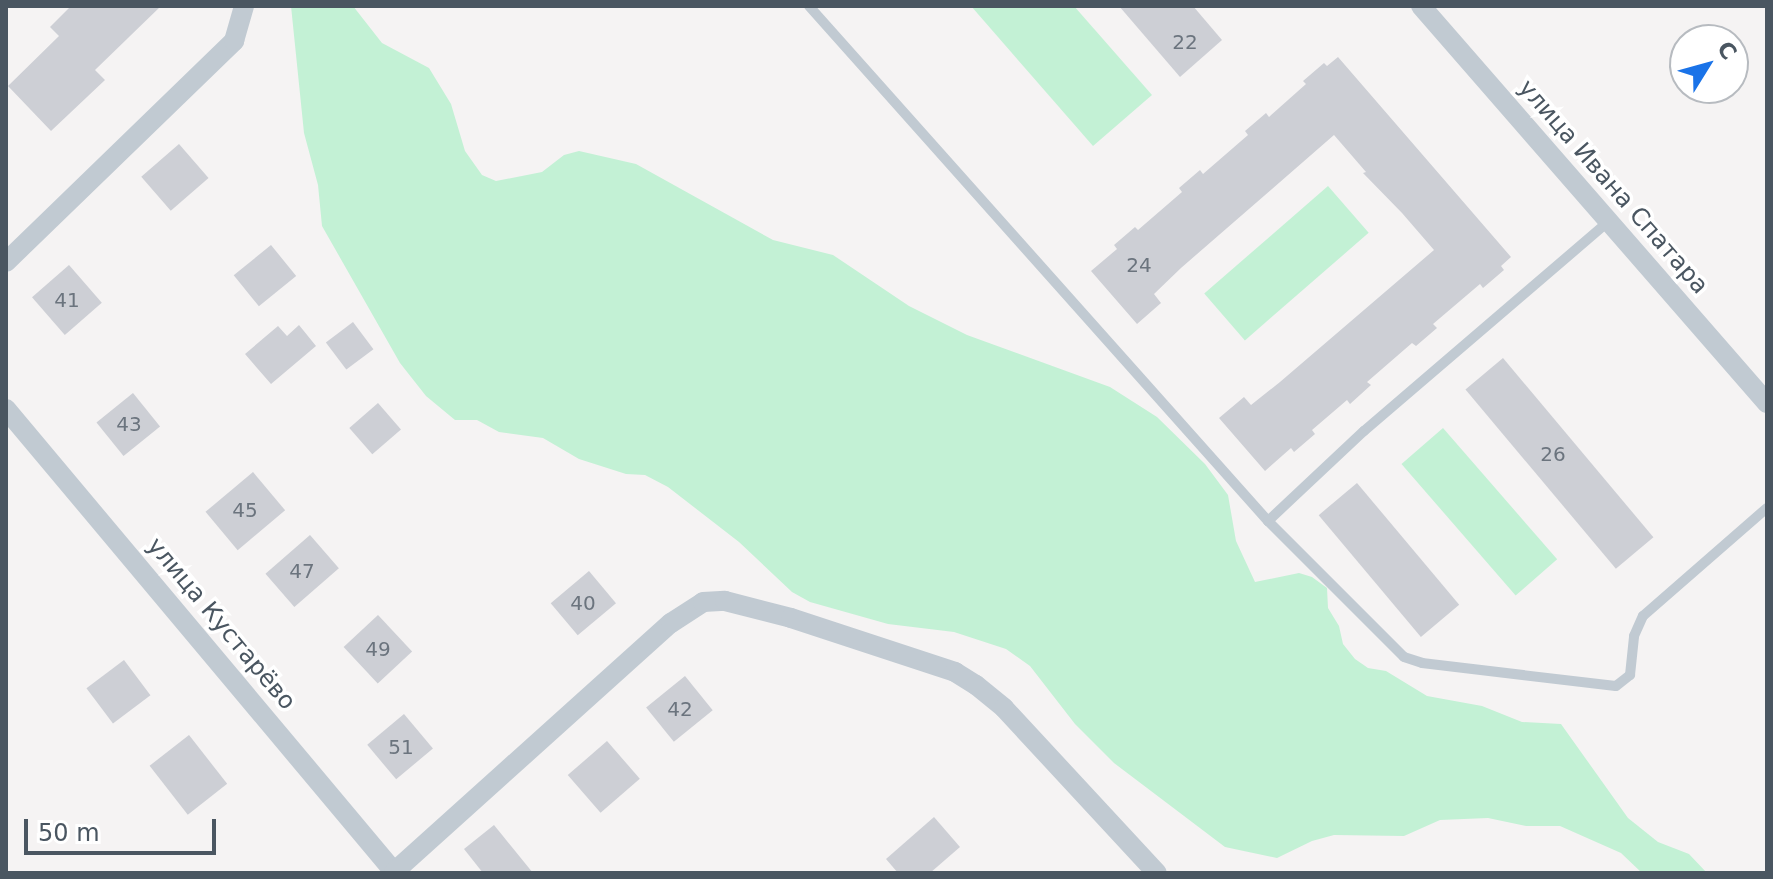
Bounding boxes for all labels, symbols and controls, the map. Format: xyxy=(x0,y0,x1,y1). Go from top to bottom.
north arrow xyxy=(1669,24,1749,104)
house number: 22 xyxy=(1172,30,1198,54)
text: С xyxy=(1712,36,1742,64)
street label: улица Ивана Спатара xyxy=(1512,74,1714,300)
house number: 24 xyxy=(1126,253,1152,277)
house number: 41 xyxy=(54,288,80,312)
house number: 43 xyxy=(116,412,142,436)
house number: 26 xyxy=(1540,442,1566,466)
house number: 45 xyxy=(232,498,258,522)
street label: улица Кустарёво xyxy=(141,532,301,716)
house number: 47 xyxy=(289,559,315,583)
house number: 40 xyxy=(570,591,596,615)
house number: 49 xyxy=(365,637,391,661)
house number: 42 xyxy=(667,697,693,721)
house number: 51 xyxy=(388,735,414,759)
scale bar xyxy=(28,803,220,853)
text: 50 m xyxy=(38,819,100,847)

